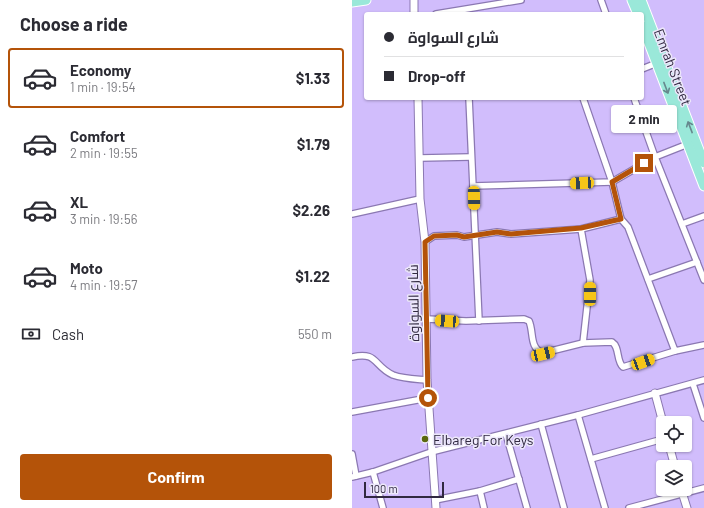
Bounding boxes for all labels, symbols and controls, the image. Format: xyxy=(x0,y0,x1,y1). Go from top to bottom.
text: Choose a ride xyxy=(20,13,128,35)
street label: Emrah Street xyxy=(651,26,695,108)
text: شارع السواوة xyxy=(408,28,499,46)
icon: car xyxy=(22,60,58,96)
text: Economy xyxy=(70,61,131,79)
text: Drop-off xyxy=(408,67,466,85)
text: $1.33 xyxy=(296,69,330,87)
text: 1 min · 19:54 xyxy=(70,79,136,95)
one-way arrow xyxy=(663,81,671,93)
callout: 2 min xyxy=(611,105,677,133)
text: 2 min xyxy=(628,111,660,127)
one-way arrow xyxy=(685,121,693,133)
icon: car xyxy=(22,126,58,162)
text: Comfort xyxy=(70,127,125,145)
text: $1.79 xyxy=(297,135,330,153)
text: 2 min · 19:55 xyxy=(70,145,138,161)
route end xyxy=(635,154,653,172)
car xyxy=(570,176,594,190)
car xyxy=(468,186,480,210)
icon: car xyxy=(22,192,58,228)
text: XL xyxy=(70,193,88,211)
text: $2.26 xyxy=(293,201,330,219)
text: 3 min · 19:56 xyxy=(70,211,137,227)
icon: car xyxy=(22,258,58,294)
text: Moto xyxy=(70,259,103,277)
street label: شارع السواوة xyxy=(404,264,423,342)
text: $1.22 xyxy=(295,267,330,285)
text: 4 min · 19:57 xyxy=(70,277,137,293)
car xyxy=(584,282,596,306)
car xyxy=(435,314,459,328)
icon: cash xyxy=(20,323,42,345)
text: Cash xyxy=(52,325,84,343)
text: 550 m xyxy=(298,326,332,342)
car xyxy=(530,345,556,363)
car xyxy=(630,352,656,372)
route start xyxy=(419,389,437,407)
map controls xyxy=(656,416,692,496)
button: locate xyxy=(656,416,692,452)
place label: Elbareg For Keys xyxy=(433,431,534,448)
marker: Elbareg For Keys xyxy=(420,434,430,444)
button: Confirm xyxy=(20,454,332,500)
button: layers xyxy=(656,460,692,496)
scale bar xyxy=(364,480,444,499)
text: 100 m xyxy=(370,482,398,495)

